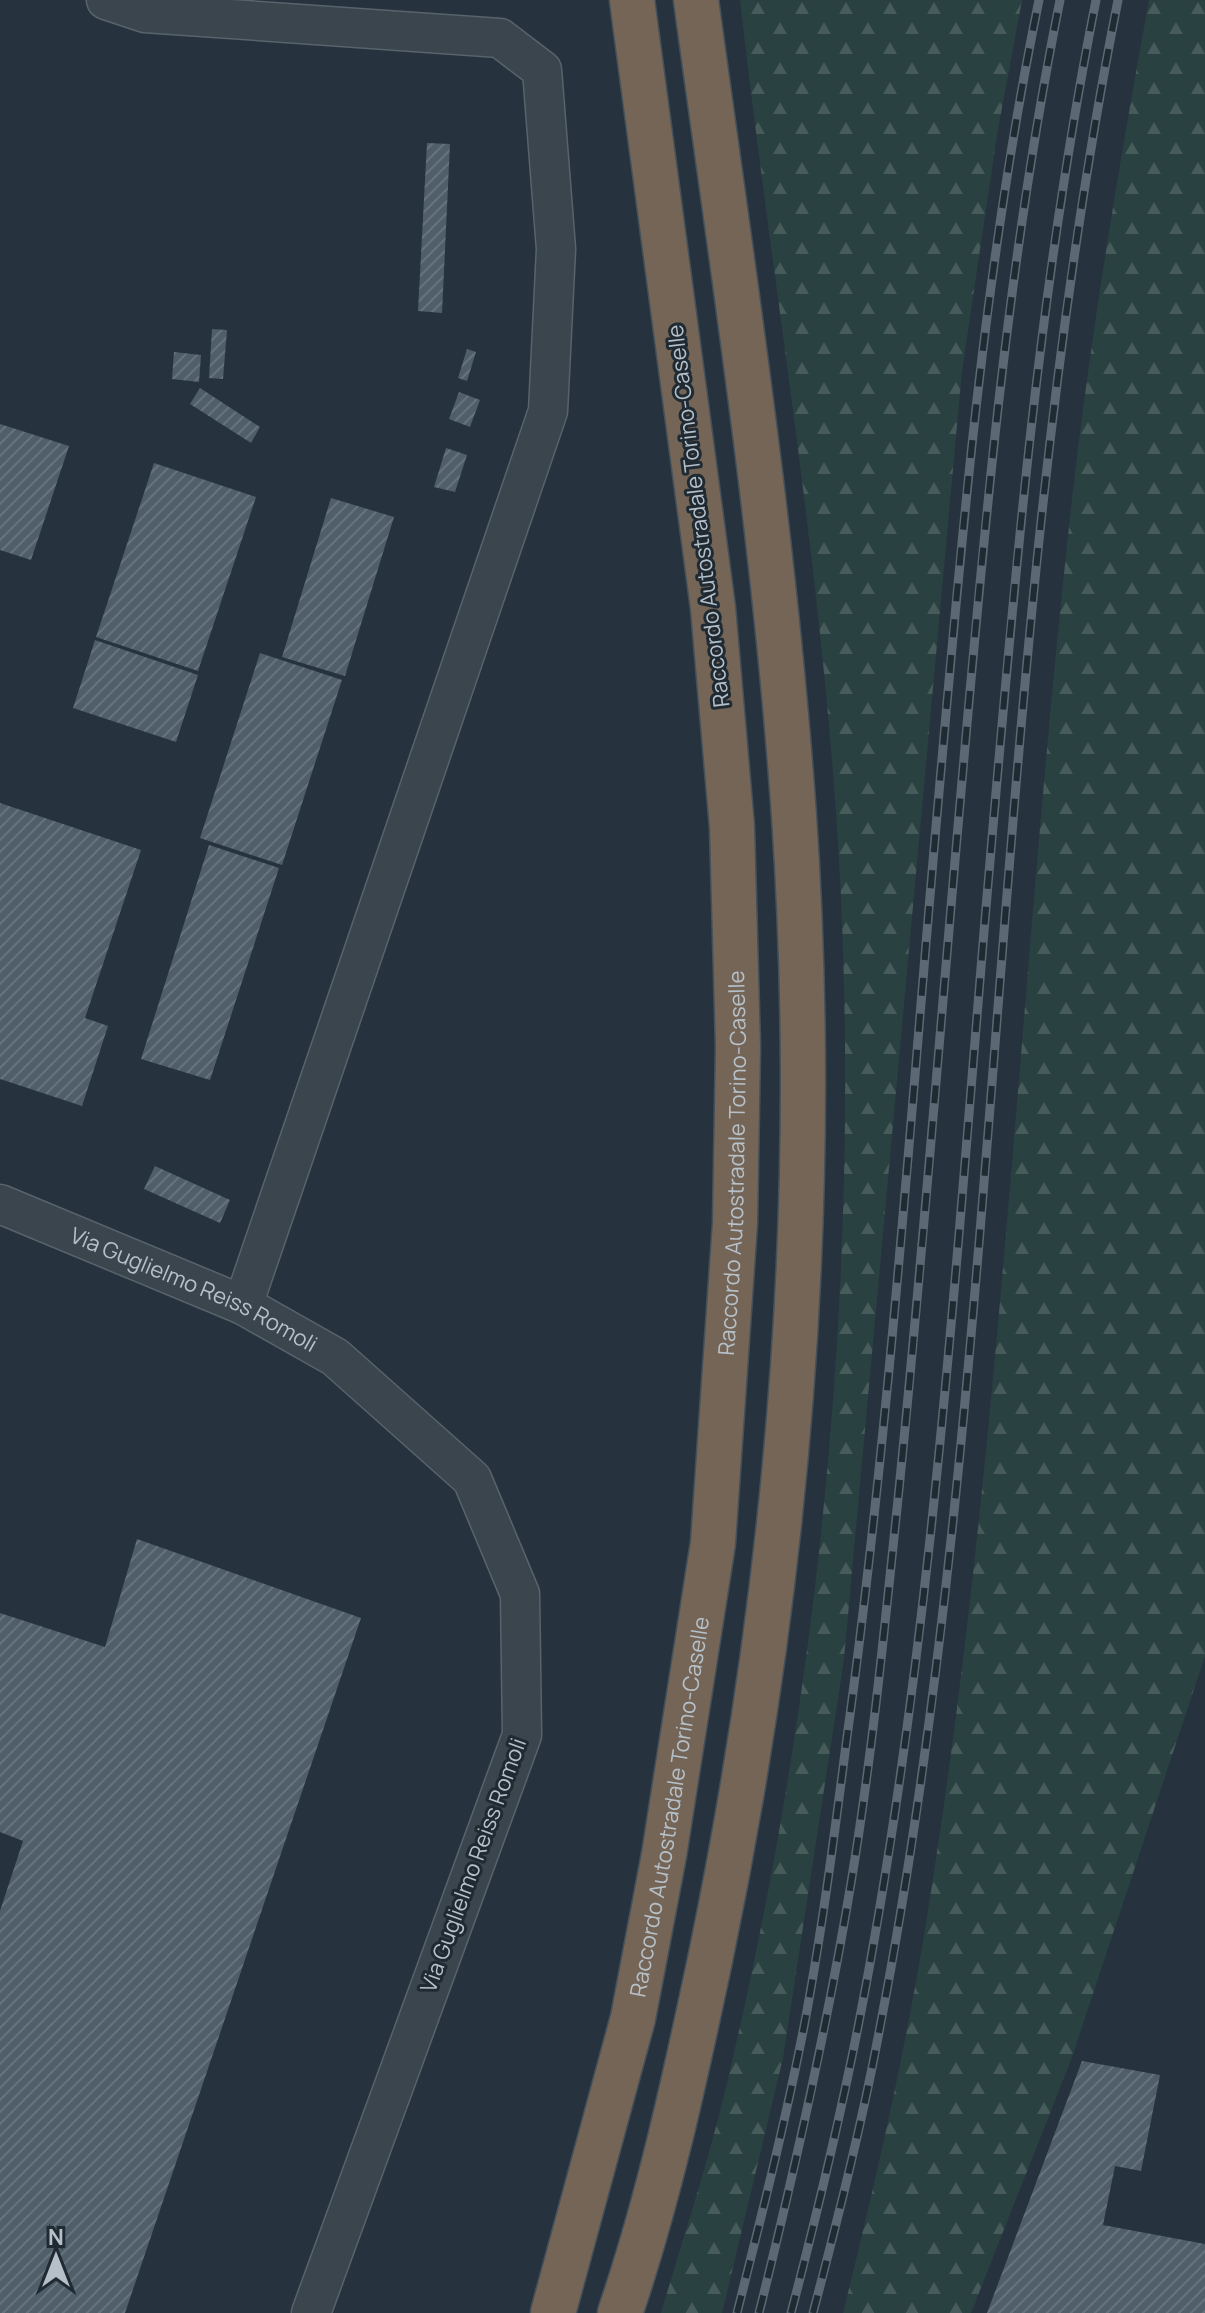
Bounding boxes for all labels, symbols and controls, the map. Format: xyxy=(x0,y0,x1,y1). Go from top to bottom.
street label: Raccordo Autostradale Torino-Caselle xyxy=(660,323,736,709)
street label: Raccordo Autostradale Torino-Caselle xyxy=(711,970,753,1357)
street label: Via Guglielmo Reiss Romoli xyxy=(66,1220,323,1359)
street label: Raccordo Autostradale Torino-Caselle xyxy=(622,1614,716,2000)
street label: Via Guglielmo Reiss Romoli xyxy=(413,1734,533,1996)
north arrow xyxy=(16,2217,96,2297)
text: N xyxy=(48,2222,64,2252)

